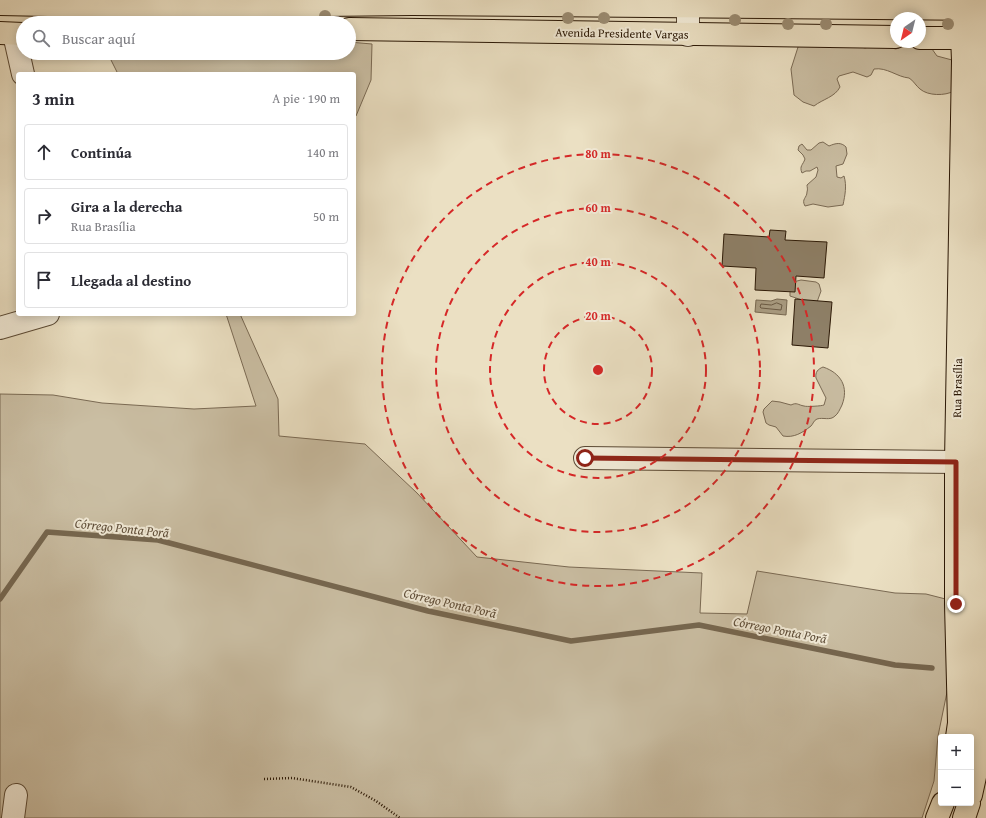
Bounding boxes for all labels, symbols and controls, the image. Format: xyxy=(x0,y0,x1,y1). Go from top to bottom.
north arrow xyxy=(890,12,926,48)
search box xyxy=(16,16,356,60)
street label: Avenida Presidente Vargas xyxy=(555,23,689,43)
icon: search xyxy=(30,27,52,49)
text: Buscar aquí xyxy=(62,28,135,49)
text: 3 min xyxy=(32,86,74,111)
text: A pie · 190 m xyxy=(272,89,340,108)
icon: ahead xyxy=(33,141,55,163)
text: Continúa xyxy=(71,142,132,163)
text: 140 m xyxy=(307,143,339,162)
text: 80 m xyxy=(585,145,611,162)
text: Gira a la derecha xyxy=(71,196,182,217)
text: 60 m xyxy=(585,199,611,216)
icon: right xyxy=(33,205,55,227)
text: 50 m xyxy=(313,207,339,226)
text: Rua Brasília xyxy=(71,217,136,236)
text: 40 m xyxy=(585,253,611,270)
icon: arrive xyxy=(33,269,55,291)
text: Llegada al destino xyxy=(71,270,191,291)
text: 20 m xyxy=(585,307,611,324)
street label: Rua Brasília xyxy=(948,358,966,418)
centre of rings xyxy=(591,363,605,377)
route start xyxy=(576,449,594,467)
water label: Córrego Ponta Porã xyxy=(74,514,170,542)
water label: Córrego Ponta Porã xyxy=(402,583,498,623)
route end xyxy=(947,595,965,613)
water label: Córrego Ponta Porã xyxy=(732,612,828,648)
map controls xyxy=(938,734,974,806)
button: + xyxy=(938,734,974,770)
button: − xyxy=(938,770,974,806)

